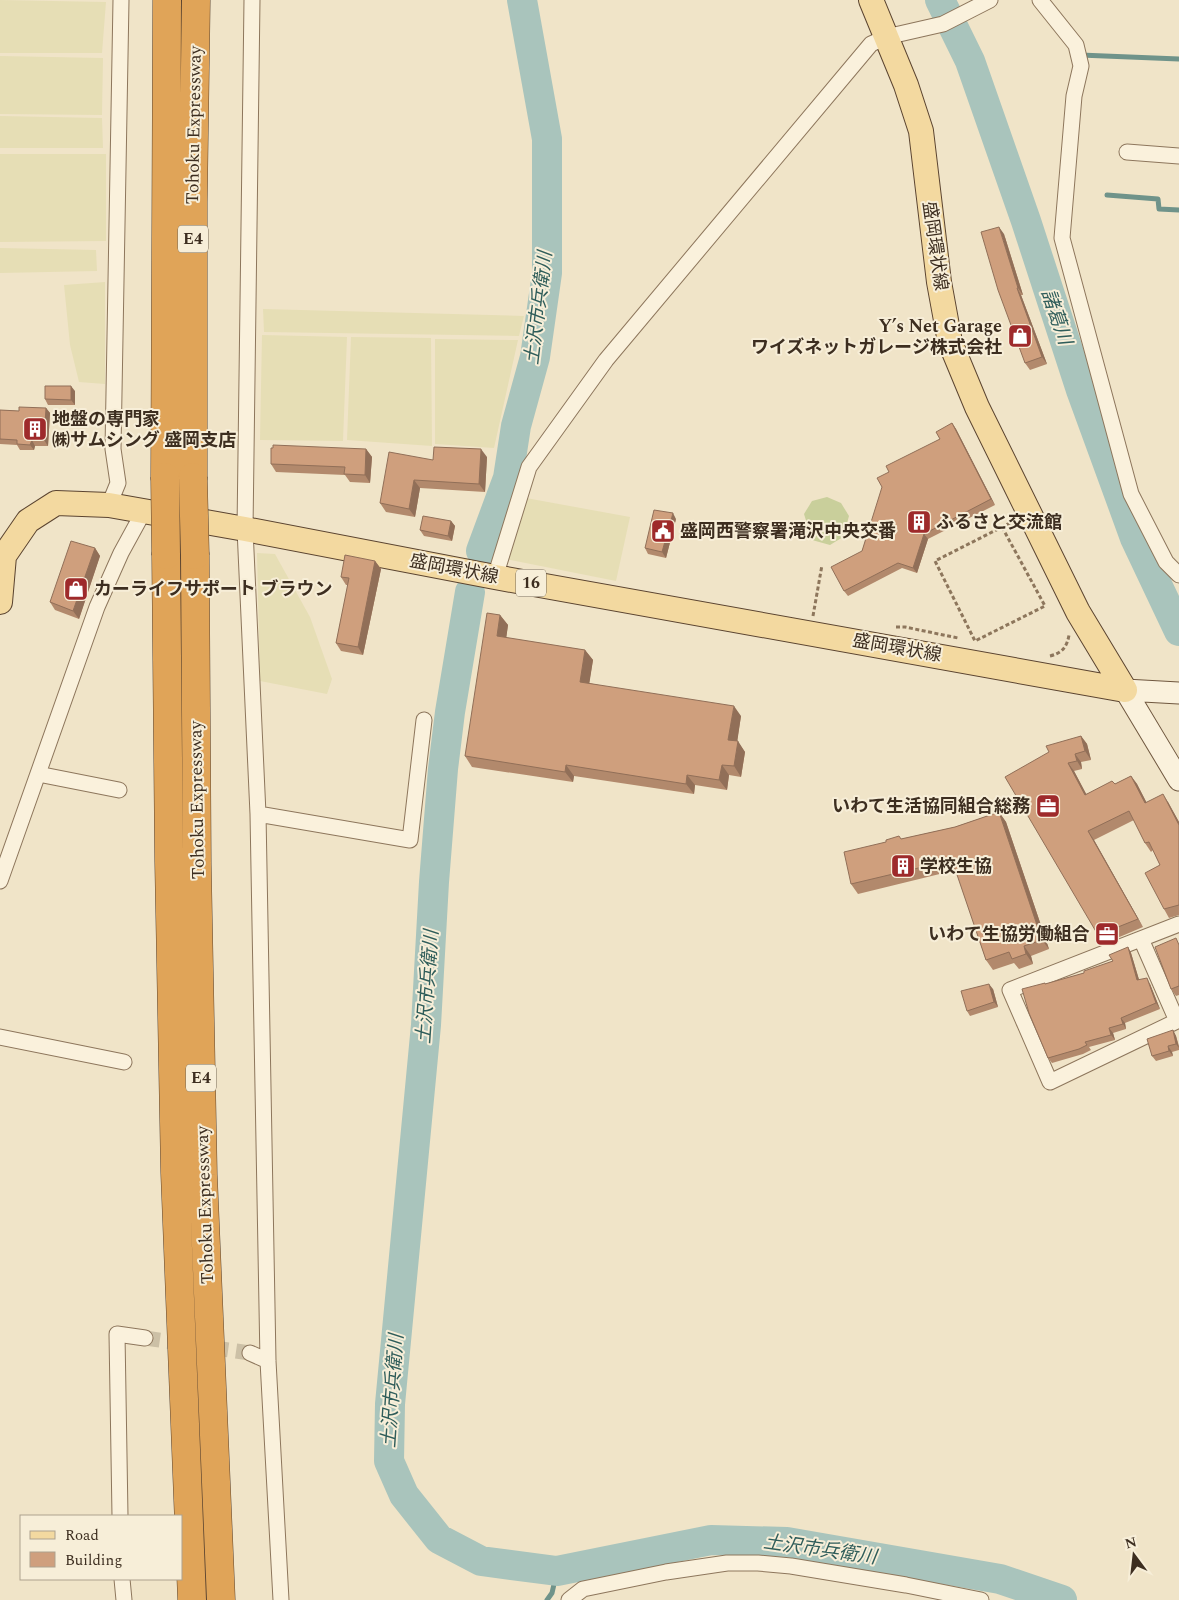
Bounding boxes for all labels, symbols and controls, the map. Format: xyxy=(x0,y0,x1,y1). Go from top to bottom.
street label: Tohoku Expressway xyxy=(179,44,209,205)
street label: 盛岡環状線 xyxy=(915,200,955,292)
road number: E4 xyxy=(178,225,208,252)
water label: 土沢市兵衛川 xyxy=(518,248,561,366)
water label: 諸葛川 xyxy=(1033,285,1080,351)
place label: Y’s Net Garage ワイズネットガレージ株式会社 xyxy=(751,313,1002,361)
shop icon: Y’s Net Garage ワイズネットガレージ株式会社 xyxy=(1007,323,1033,349)
place label: 地盤の専門家 ㈱サムシング 盛岡支店 xyxy=(52,406,236,454)
building icon: 地盤の専門家 ㈱サムシング 盛岡支店 xyxy=(22,416,48,442)
building icon: ふるさと交流館 xyxy=(906,509,932,535)
place label: ふるさと交流館 xyxy=(936,509,1062,536)
public building icon: 盛岡西警察署滝沢中央交番 xyxy=(650,518,676,544)
place label: 盛岡西警察署滝沢中央交番 xyxy=(680,518,896,545)
street label: 盛岡環状線 xyxy=(407,547,501,591)
road number: 16 xyxy=(516,570,546,596)
shop icon: カーライフサポート ブラウン xyxy=(63,576,89,602)
place label: カーライフサポート ブラウン xyxy=(94,576,333,603)
street label: 盛岡環状線 xyxy=(850,627,944,669)
street label: Tohoku Expressway xyxy=(182,719,212,880)
place label: いわて生活協同組合総務 xyxy=(832,793,1030,820)
office icon: いわて生活協同組合総務 xyxy=(1035,793,1061,819)
building icon: 学校生協 xyxy=(890,853,916,879)
place label: 学校生協 xyxy=(920,853,992,880)
place label: いわて生協労働組合 xyxy=(928,921,1090,948)
office icon: いわて生協労働組合 xyxy=(1094,921,1120,947)
water label: 土沢市兵衛川 xyxy=(410,927,447,1045)
road number: E4 xyxy=(186,1064,216,1092)
street label: Tohoku Expressway xyxy=(189,1124,221,1285)
water label: 土沢市兵衛川 xyxy=(375,1331,412,1449)
legend xyxy=(20,1515,182,1580)
text: Road xyxy=(65,1524,99,1547)
water label: 土沢市兵衛川 xyxy=(762,1528,880,1573)
north arrow xyxy=(1109,1530,1159,1580)
text: N xyxy=(1123,1531,1139,1555)
text: Building xyxy=(65,1549,122,1572)

